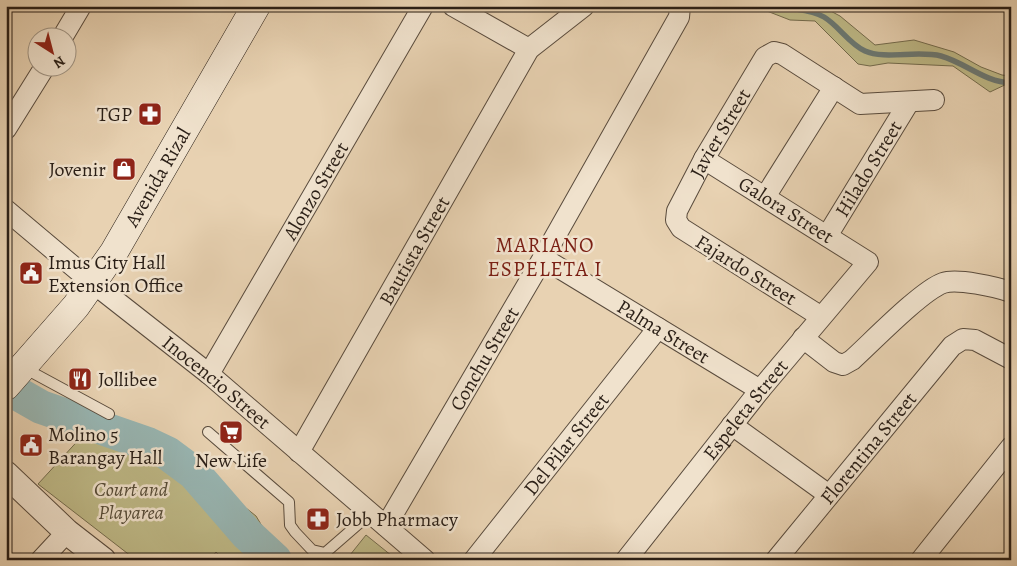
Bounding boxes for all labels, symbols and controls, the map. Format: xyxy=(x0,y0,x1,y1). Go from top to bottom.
north arrow xyxy=(28,28,78,78)
text: N xyxy=(50,51,69,73)
street label: Javier Street xyxy=(683,83,757,182)
place label: TGP xyxy=(97,101,132,128)
pharmacy icon: TGP xyxy=(137,101,163,127)
street label: Hilado Street xyxy=(828,115,908,222)
street label: Avenida Rizal xyxy=(117,122,197,232)
street label: Alonzo Street xyxy=(276,136,355,246)
place label: Jovenir xyxy=(49,156,106,183)
shop icon: Jovenir xyxy=(111,156,137,182)
street label: Galora Street xyxy=(733,170,839,250)
street label: Bautista Street xyxy=(372,191,456,310)
street label: Fajardo Street xyxy=(690,228,802,312)
district label: MARIANO ESPELETA I xyxy=(487,231,603,283)
place label: Imus City Hall Extension Office xyxy=(48,249,183,299)
public building icon: Imus City Hall Extension Office xyxy=(18,260,44,286)
street label: Palma Street xyxy=(612,293,715,370)
street label: Conchu Street xyxy=(443,301,525,416)
street label: Inocencio Street xyxy=(157,329,277,435)
street label: Espeleta Street xyxy=(696,353,794,466)
restaurant icon: Jollibee xyxy=(67,366,93,392)
place label: Jollibee xyxy=(98,366,157,393)
street label: Florentina Street xyxy=(814,386,923,510)
street label: Del Pilar Street xyxy=(517,387,615,501)
supermarket icon: New Life xyxy=(218,419,244,445)
place label: Molino 5 Barangay Hall xyxy=(48,421,162,471)
public building icon: Molino 5 Barangay Hall xyxy=(18,432,44,458)
place label: New Life xyxy=(195,447,267,474)
park label: Court and Playarea xyxy=(94,476,169,526)
pharmacy icon: Jobb Pharmacy xyxy=(305,506,331,532)
place label: Jobb Pharmacy xyxy=(336,506,459,533)

